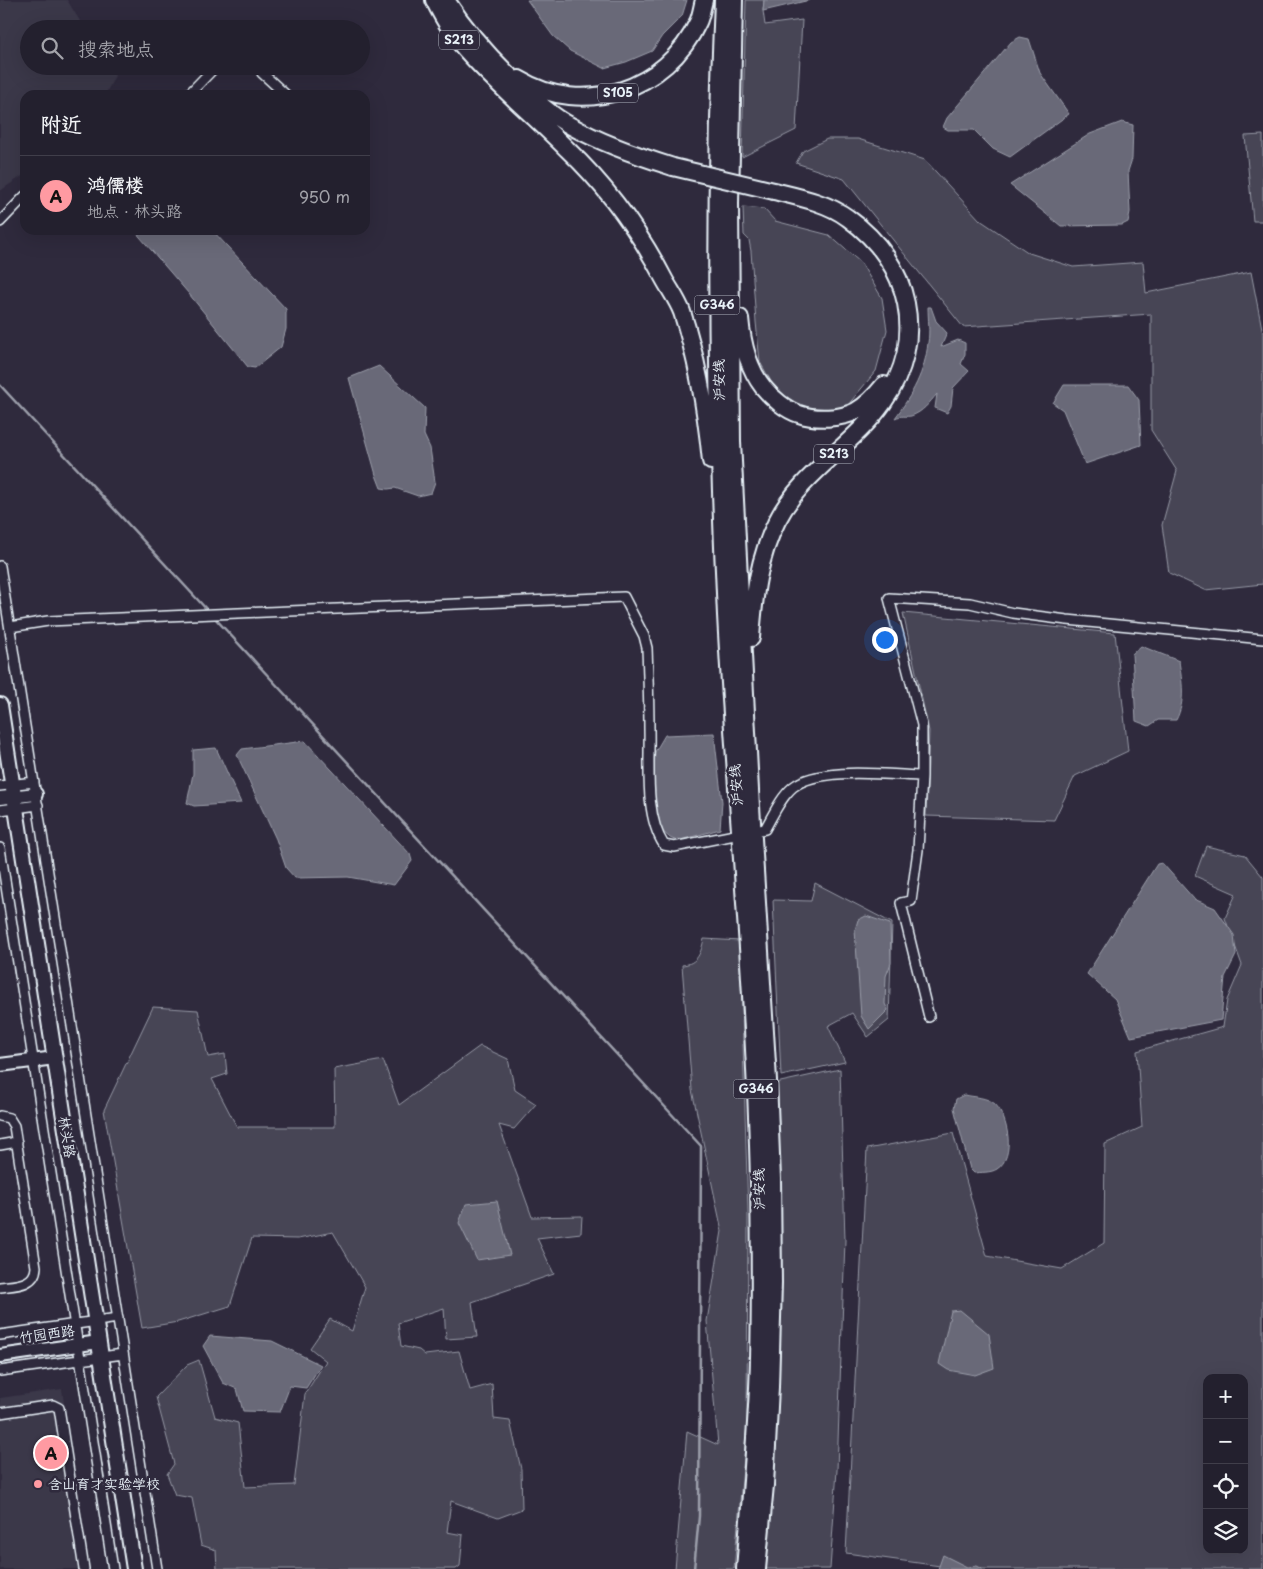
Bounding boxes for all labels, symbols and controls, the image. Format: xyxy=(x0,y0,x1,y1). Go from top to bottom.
search box xyxy=(20,20,370,75)
road number: S213 xyxy=(439,30,479,50)
icon: search xyxy=(38,34,66,62)
text: 搜索地点 xyxy=(78,34,154,62)
road number: S105 xyxy=(598,84,638,102)
text: 附近 xyxy=(40,107,82,139)
text: 鸿儒楼 xyxy=(87,170,144,198)
text: A xyxy=(50,184,62,208)
text: 950 m xyxy=(299,184,350,208)
text: 地点 · 林头路 xyxy=(87,198,182,222)
road number: G346 xyxy=(694,296,740,314)
street label: 沪安线 xyxy=(708,359,729,401)
road number: S213 xyxy=(814,444,854,464)
your location xyxy=(872,627,898,653)
street label: 沪安线 xyxy=(724,763,747,807)
road number: G346 xyxy=(734,1080,778,1098)
street label: 林头路 xyxy=(54,1115,81,1159)
street label: 沪安线 xyxy=(748,1168,769,1210)
street label: 竹园西路 xyxy=(18,1319,76,1348)
map controls xyxy=(1203,1374,1248,1554)
button: + xyxy=(1203,1374,1248,1419)
button: − xyxy=(1203,1419,1248,1464)
pin: A xyxy=(35,1434,67,1472)
button: locate xyxy=(1203,1464,1248,1509)
place label: 含山育才实验学校 xyxy=(48,1473,160,1494)
marker: 含山育才实验学校 xyxy=(32,1478,44,1490)
button: layers xyxy=(1203,1509,1248,1554)

